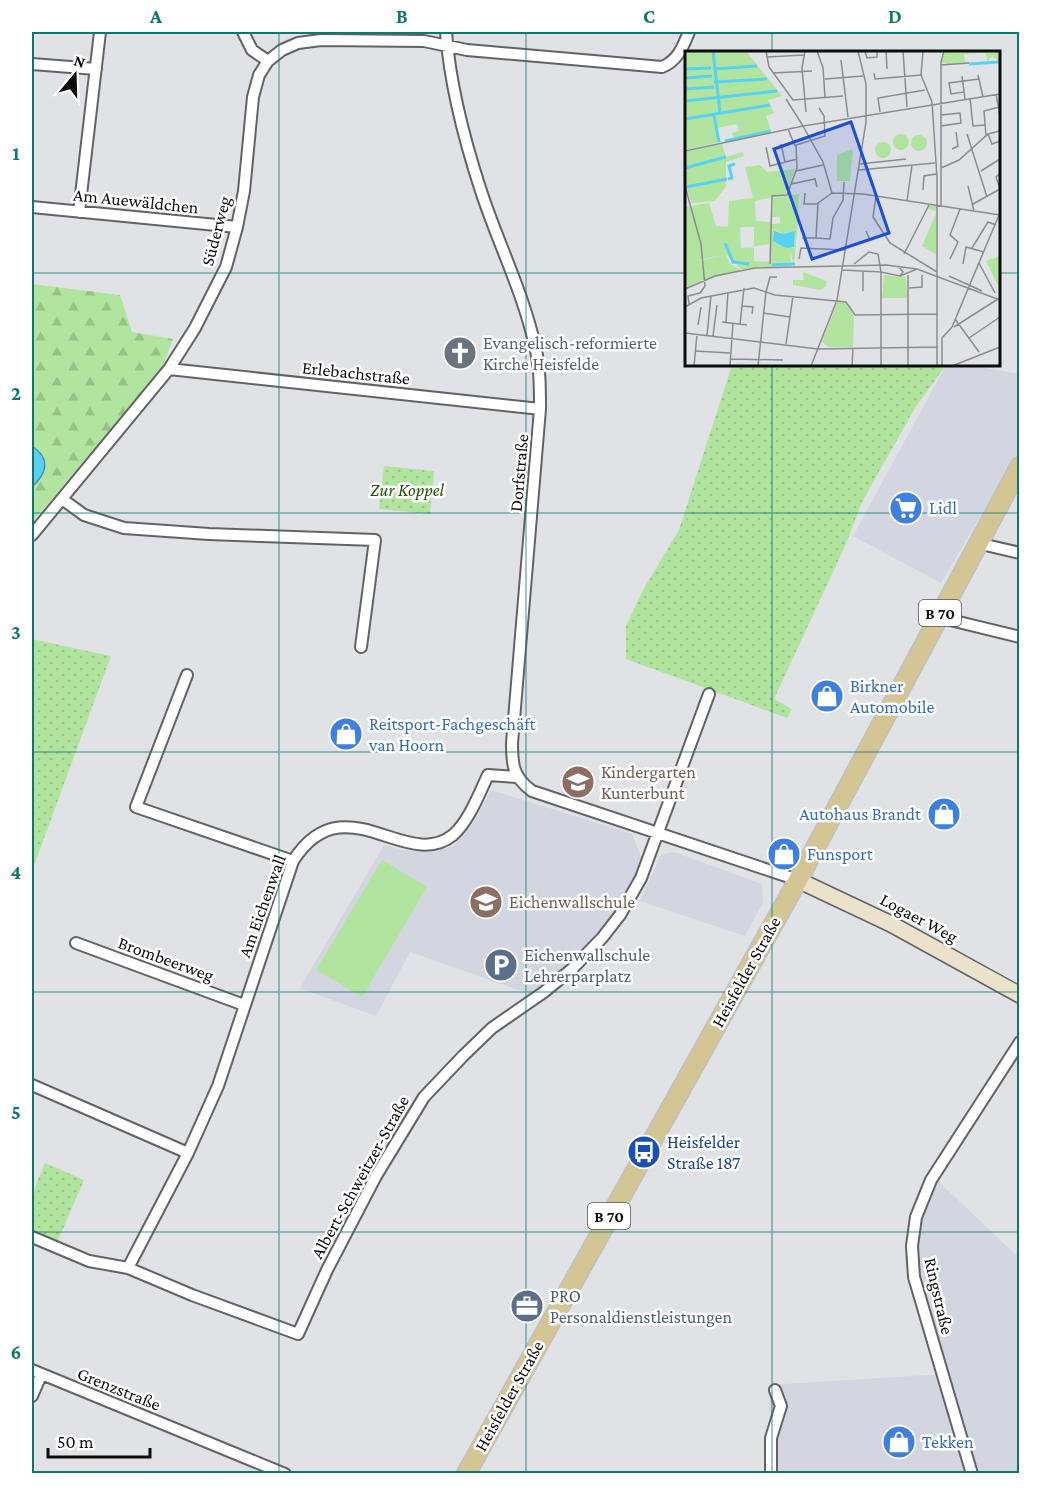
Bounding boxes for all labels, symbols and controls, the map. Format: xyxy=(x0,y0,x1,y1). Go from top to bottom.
text: A xyxy=(149,5,163,27)
text: B xyxy=(396,5,408,27)
text: C xyxy=(643,5,655,27)
text: D xyxy=(888,5,902,27)
north arrow xyxy=(45,45,105,105)
text: N xyxy=(72,51,88,71)
inset map xyxy=(685,51,1000,366)
text: 1 xyxy=(12,142,20,164)
street label: Am Auewäldchen xyxy=(72,184,200,218)
street label: Süderweg xyxy=(197,194,235,268)
place label: Evangelisch-reformierte Kirche Heisfelde xyxy=(483,333,657,374)
church icon: Evangelisch-reformierte Kirche Heisfelde xyxy=(442,335,478,371)
street label: Erlebachstraße xyxy=(301,357,411,389)
text: 2 xyxy=(11,382,21,404)
street label: Dorfstraße xyxy=(506,433,532,513)
park label: Zur Koppel xyxy=(370,480,445,500)
supermarket icon: Lidl xyxy=(888,490,924,526)
place label: Lidl xyxy=(929,498,957,518)
road number: B 70 xyxy=(919,600,961,626)
text: 3 xyxy=(11,621,21,643)
place label: Birkner Automobile xyxy=(850,676,934,717)
shop icon: Birkner Automobile xyxy=(809,678,845,714)
place label: Reitsport-Fachgeschäft van Hoorn xyxy=(368,714,537,755)
shop icon: Reitsport-Fachgeschäft van Hoorn xyxy=(328,716,364,752)
place label: Kindergarten Kunterbunt xyxy=(601,762,696,803)
school or university icon: Kindergarten Kunterbunt xyxy=(560,764,596,800)
shop icon: Autohaus Brandt xyxy=(926,796,962,832)
place label: Autohaus Brandt xyxy=(799,804,922,824)
shop icon: Funsport xyxy=(766,836,802,872)
place label: Funsport xyxy=(807,844,874,864)
street label: Am Eichenwall xyxy=(234,852,290,960)
text: 4 xyxy=(11,861,22,883)
school or university icon: Eichenwallschule xyxy=(468,884,504,920)
street label: Logaer Weg xyxy=(877,889,961,947)
place label: Eichenwallschule xyxy=(509,892,635,912)
street label: Heisfelder Straße xyxy=(707,913,785,1031)
street label: Brombeerweg xyxy=(115,932,217,986)
place label: Eichenwallschule Lehrerparplatz xyxy=(524,945,650,986)
parking icon: Eichenwallschule Lehrerparplatz xyxy=(483,947,519,983)
street label: Albert-Schweitzer-Straße xyxy=(307,1092,413,1262)
text: 5 xyxy=(11,1101,21,1123)
place label: Heisfelder Straße 187 xyxy=(667,1132,741,1173)
bus stop icon: Heisfelder Straße 187 xyxy=(626,1134,662,1170)
road number: B 70 xyxy=(588,1203,630,1229)
street label: Ringstraße xyxy=(920,1256,958,1336)
place label: PRO Personaldienstleistungen xyxy=(550,1286,732,1327)
office icon: PRO Personaldienstleistungen xyxy=(509,1288,545,1324)
street label: Heisfelder Straße xyxy=(470,1337,548,1455)
text: 6 xyxy=(11,1341,21,1363)
street label: Grenzstraße xyxy=(74,1363,164,1415)
scale bar xyxy=(48,1421,150,1459)
shop icon: Tekken xyxy=(881,1424,917,1460)
text: 50 m xyxy=(57,1432,94,1452)
place label: Tekken xyxy=(922,1432,974,1452)

